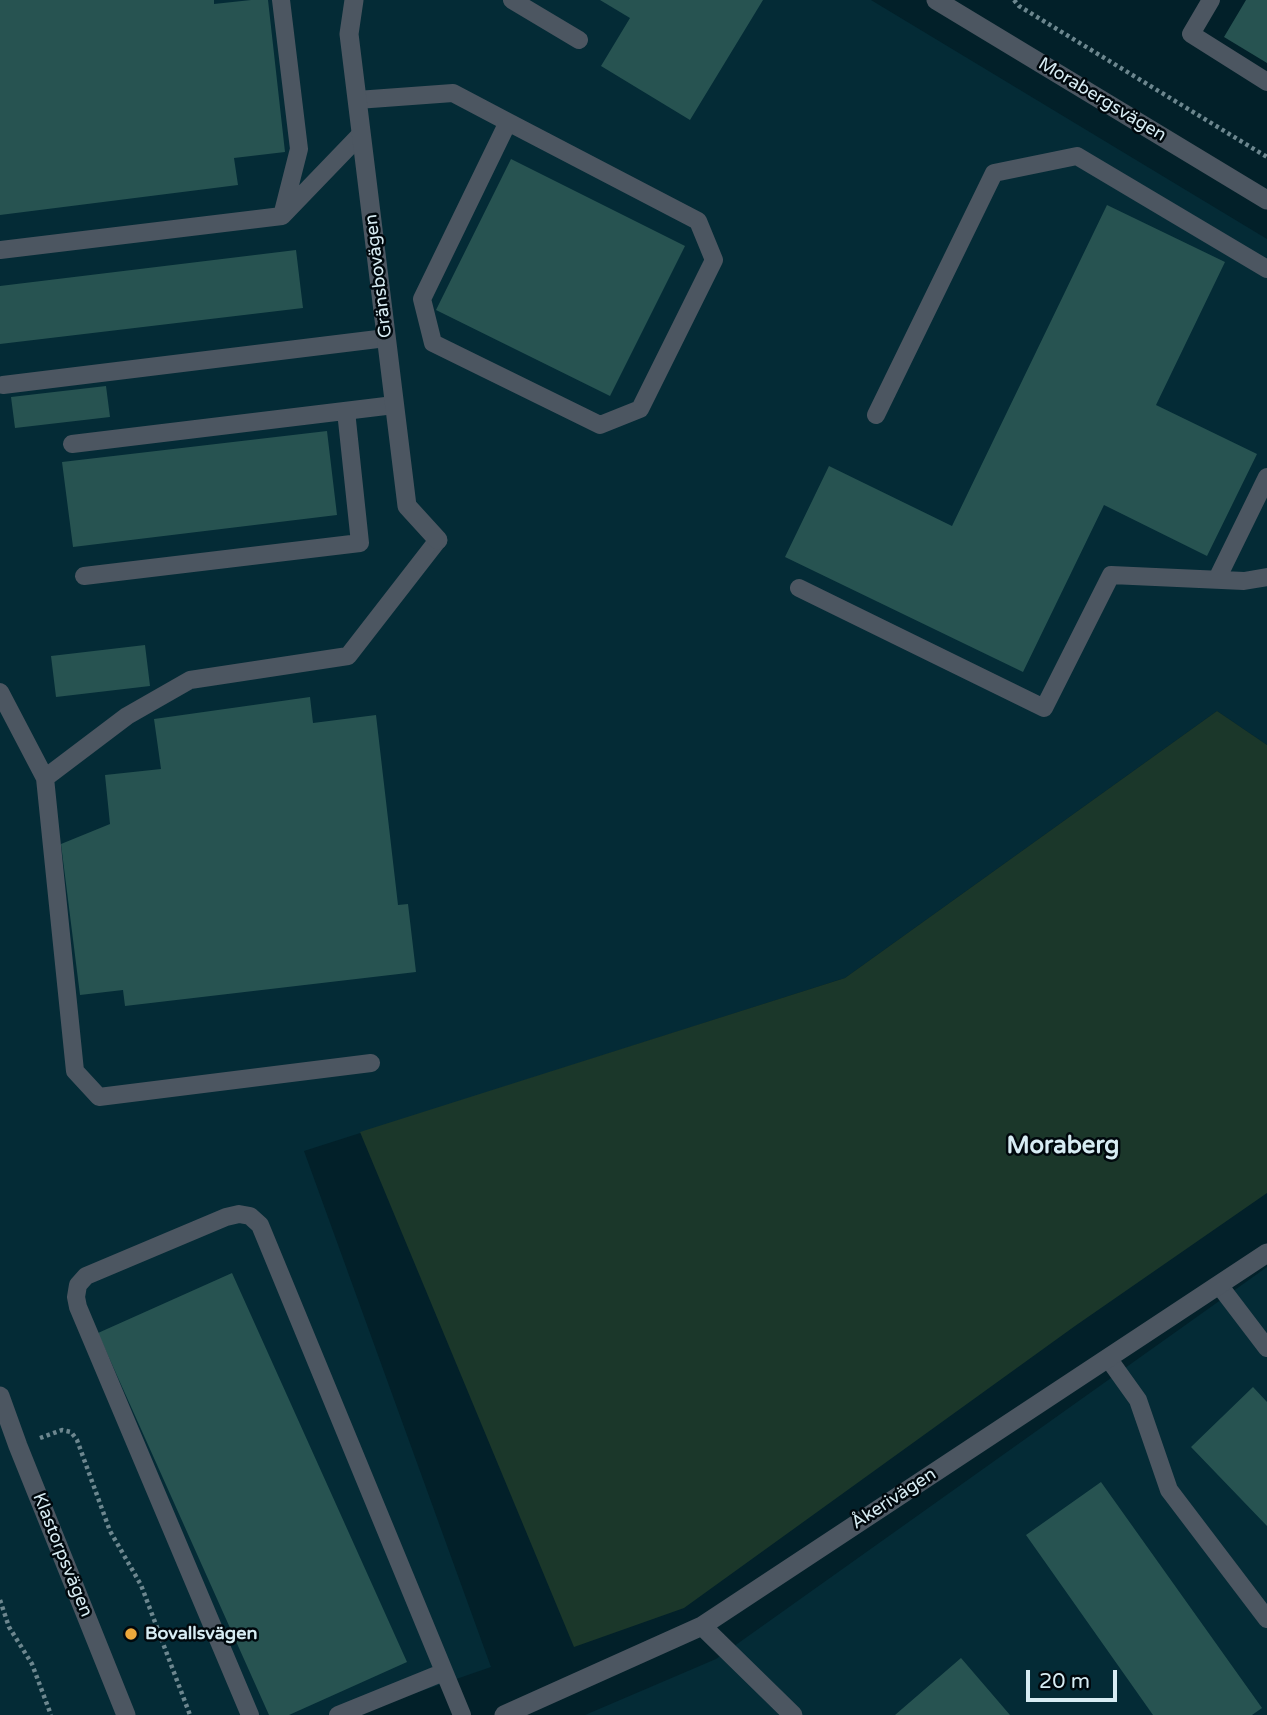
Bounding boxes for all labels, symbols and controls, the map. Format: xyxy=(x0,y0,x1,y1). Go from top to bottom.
street label: Morabergsvägen xyxy=(1034,53,1170,147)
street label: Gränsbovägen xyxy=(361,213,397,339)
district label: Moraberg xyxy=(1007,1133,1119,1161)
street label: Åkerivägen xyxy=(848,1464,940,1534)
street label: Klastorpsvägen xyxy=(27,1490,97,1620)
place label: Bovallsvägen xyxy=(145,1623,257,1645)
marker: Bovallsvägen xyxy=(123,1626,139,1642)
scale bar xyxy=(1029,1656,1120,1700)
text: 20 m xyxy=(1039,1669,1090,1694)

